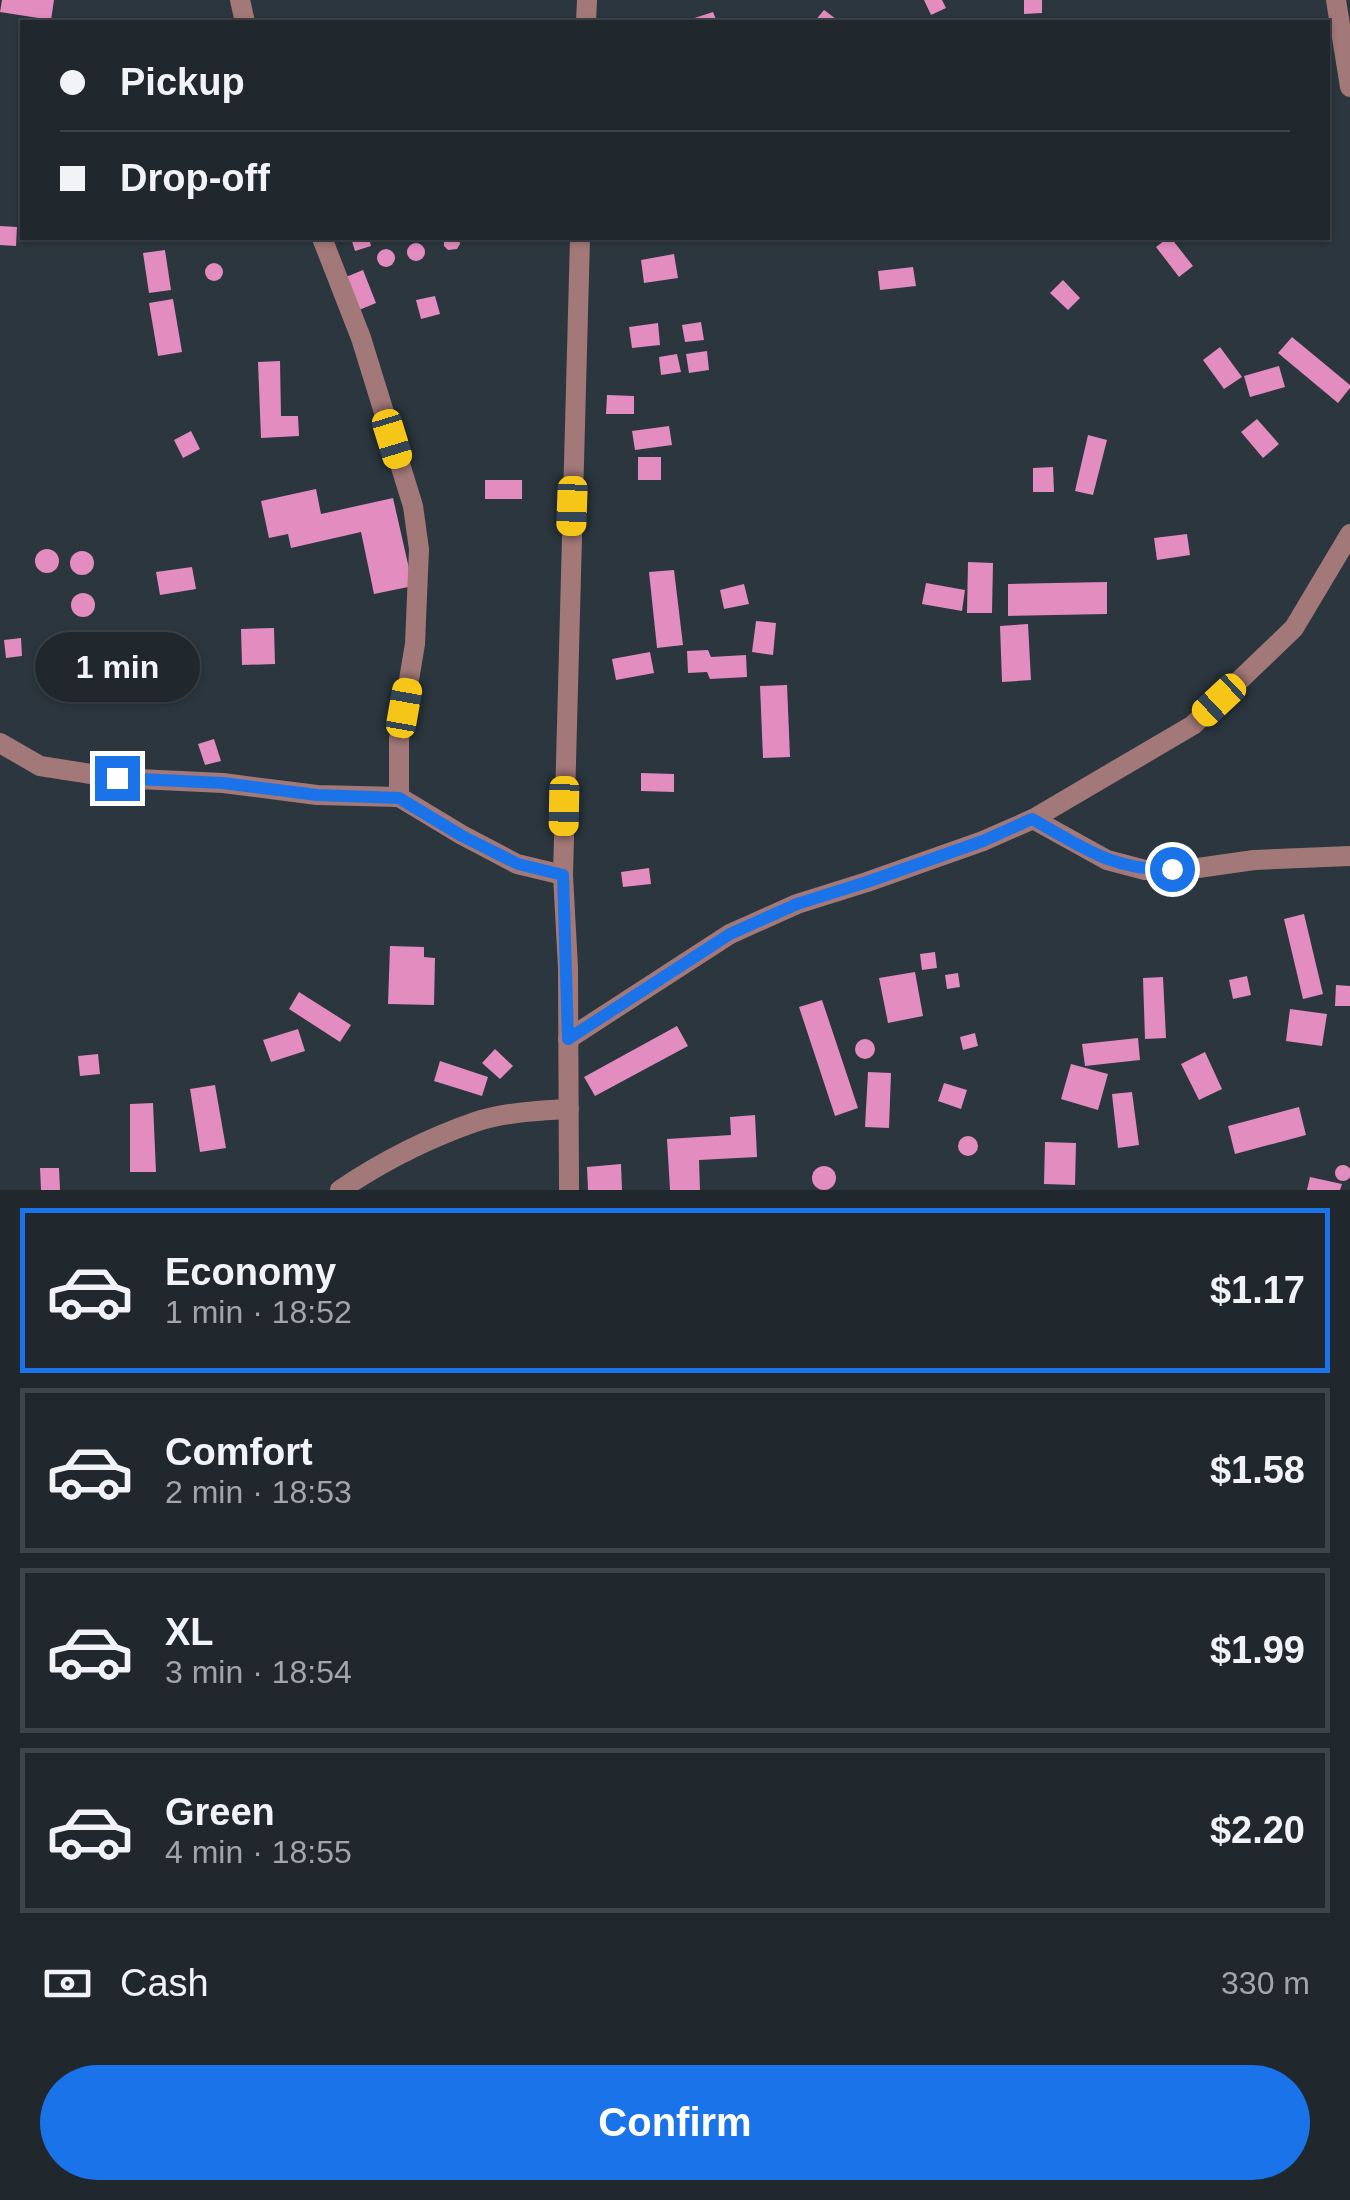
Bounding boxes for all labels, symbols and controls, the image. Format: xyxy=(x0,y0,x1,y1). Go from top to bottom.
text: Pickup xyxy=(120,61,245,103)
text: Drop-off xyxy=(120,157,270,199)
car xyxy=(369,406,415,472)
car xyxy=(556,475,588,537)
callout: 1 min xyxy=(34,633,200,703)
text: 1 min xyxy=(76,649,159,685)
car xyxy=(1187,669,1251,731)
car xyxy=(384,676,424,740)
route end xyxy=(95,756,140,801)
car xyxy=(548,776,580,836)
route start xyxy=(1150,847,1195,892)
icon: car xyxy=(45,1246,135,1336)
text: Economy xyxy=(165,1251,336,1293)
text: $1.17 xyxy=(1210,1269,1305,1311)
text: 1 min · 18:52 xyxy=(165,1294,352,1330)
icon: car xyxy=(45,1426,135,1516)
text: Comfort xyxy=(165,1431,313,1473)
text: $1.58 xyxy=(1210,1449,1305,1491)
text: 2 min · 18:53 xyxy=(165,1474,352,1510)
icon: car xyxy=(45,1606,135,1696)
text: XL xyxy=(165,1611,214,1653)
text: $1.99 xyxy=(1210,1629,1305,1671)
text: 3 min · 18:54 xyxy=(165,1654,352,1690)
icon: car xyxy=(45,1786,135,1876)
text: Green xyxy=(165,1791,275,1833)
text: $2.20 xyxy=(1210,1809,1305,1851)
text: 4 min · 18:55 xyxy=(165,1834,352,1870)
icon: cash xyxy=(40,1956,95,2011)
text: Cash xyxy=(120,1962,209,2004)
text: 330 m xyxy=(1221,1965,1310,2001)
button: Confirm xyxy=(40,2065,1310,2180)

